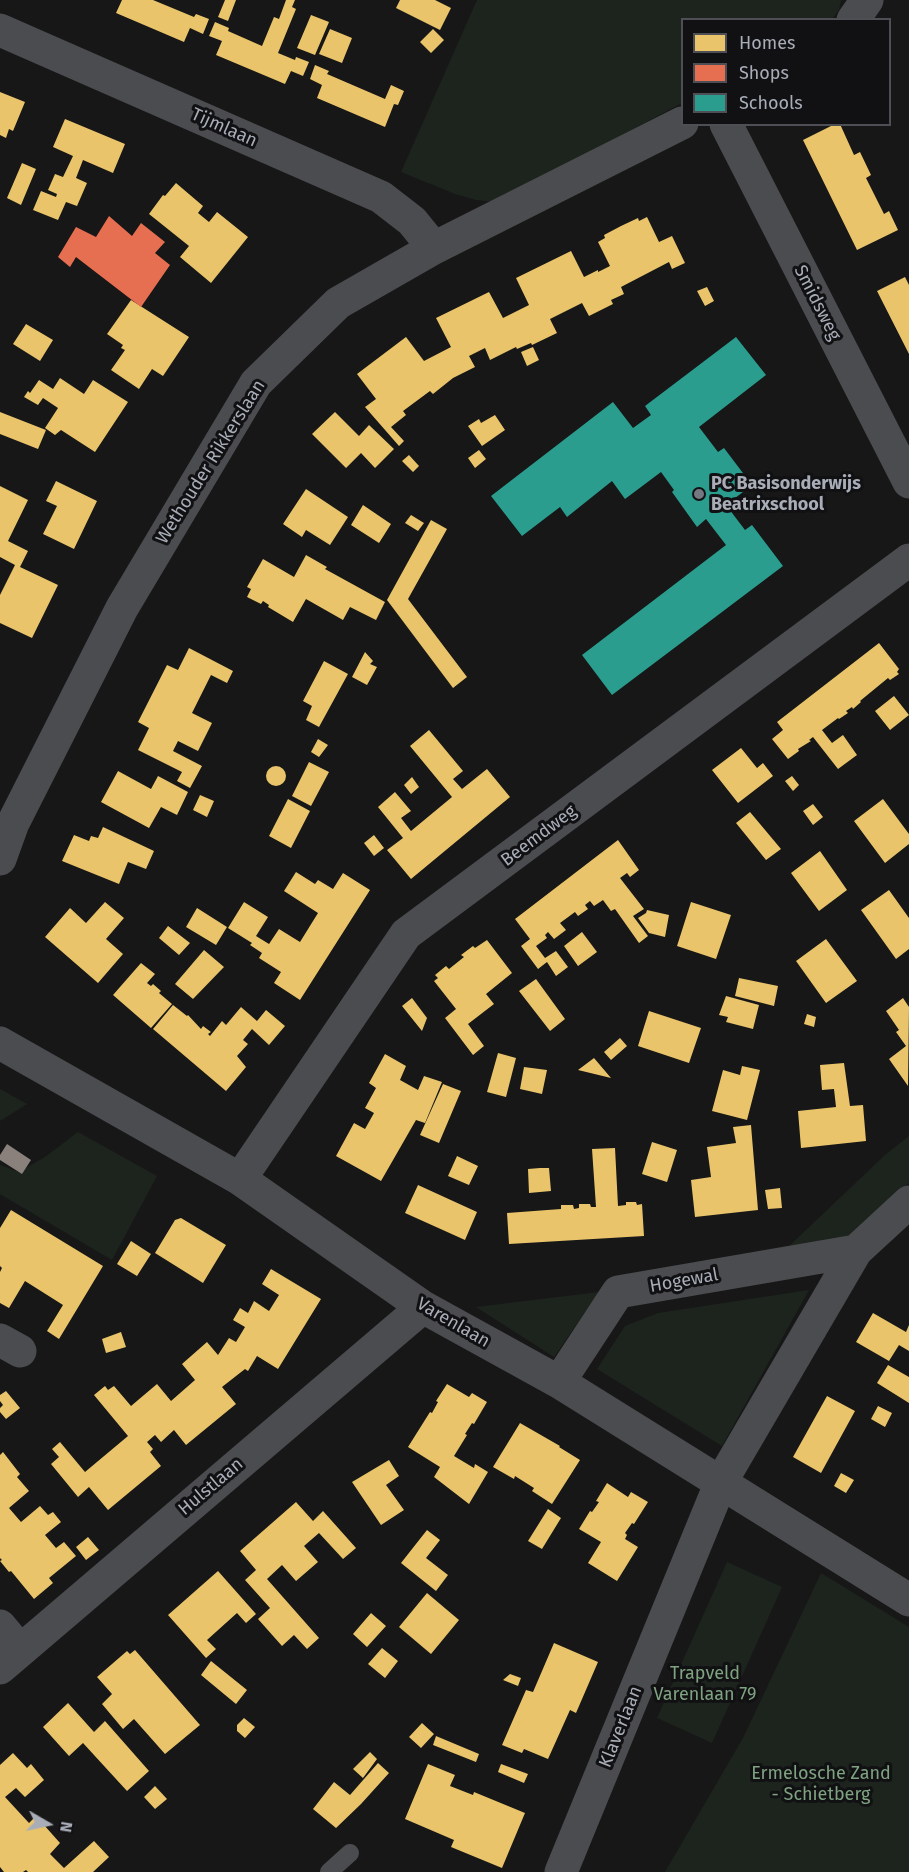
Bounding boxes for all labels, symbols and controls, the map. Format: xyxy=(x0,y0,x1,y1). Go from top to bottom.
legend xyxy=(681,18,891,126)
text: Homes xyxy=(739,32,795,54)
text: Shops xyxy=(739,62,789,84)
text: Schools xyxy=(739,92,803,114)
street label: Tijmlaan xyxy=(188,104,260,152)
street label: Smidsweg xyxy=(789,262,845,344)
street label: Wethouder Rikkerslaan xyxy=(152,376,270,548)
place label: PC Basisonderwijs Beatrixschool xyxy=(711,473,861,516)
marker: PC Basisonderwijs Beatrixschool xyxy=(692,487,706,501)
street label: Beemdweg xyxy=(497,801,581,871)
street label: Hogewal xyxy=(648,1264,720,1298)
street label: Varenlaan xyxy=(412,1293,494,1353)
street label: Hulstlaan xyxy=(174,1454,248,1520)
park label: Trapveld Varenlaan 79 xyxy=(654,1663,756,1706)
street label: Klaverlaan xyxy=(595,1683,647,1771)
park label: Ermelosche Zand - Schietberg xyxy=(751,1763,891,1806)
north arrow xyxy=(18,1794,78,1854)
text: N xyxy=(56,1820,76,1834)

